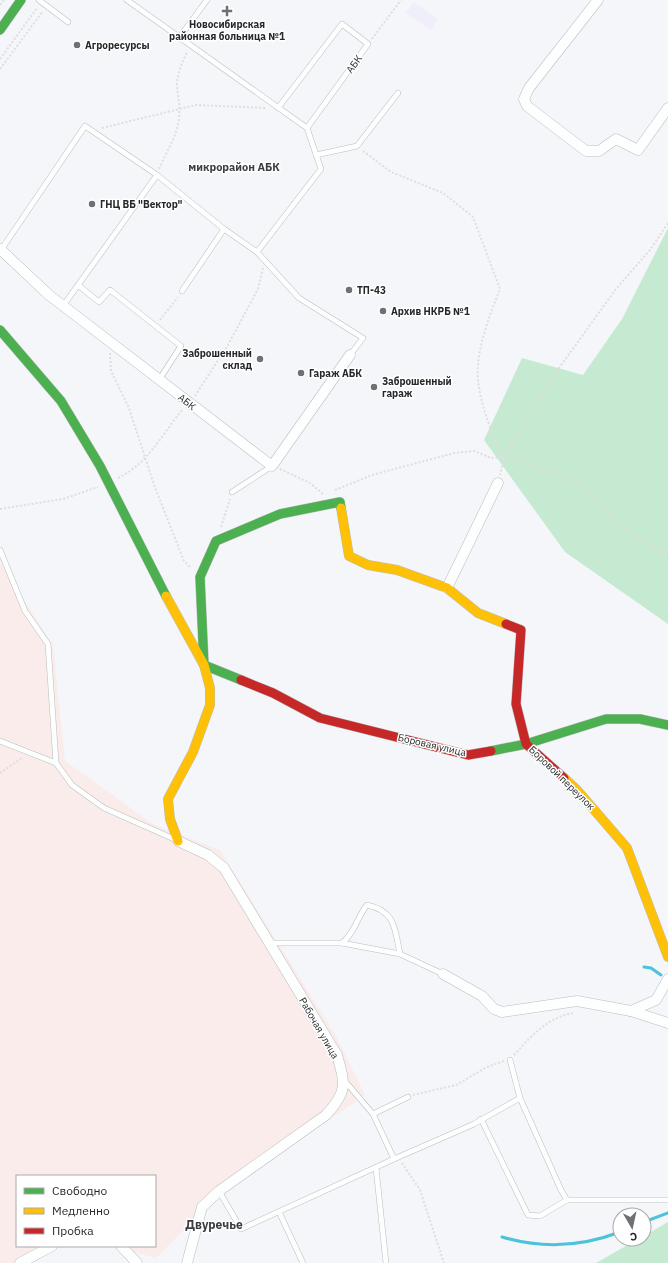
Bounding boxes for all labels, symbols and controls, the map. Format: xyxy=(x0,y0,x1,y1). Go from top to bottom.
marker: Новосибирская районная больница №1 xyxy=(221,5,233,17)
place label: Новосибирская районная больница №1 xyxy=(169,18,285,43)
place label: Агроресурсы xyxy=(85,39,150,52)
marker: Агроресурсы xyxy=(72,40,82,50)
street label: АБК xyxy=(343,52,365,76)
district label: микрорайон АБК xyxy=(188,160,280,174)
place label: ГНЦ ВБ "Вектор" xyxy=(100,198,183,211)
marker: ГНЦ ВБ "Вектор" xyxy=(87,199,97,209)
place label: ТП-43 xyxy=(357,284,386,297)
marker: ТП-43 xyxy=(344,285,354,295)
place label: Архив НКРБ №1 xyxy=(391,305,470,318)
marker: Архив НКРБ №1 xyxy=(378,306,388,316)
place label: Заброшенный склад xyxy=(182,347,252,372)
marker: Заброшенный склад xyxy=(255,354,265,364)
place label: Гараж АБК xyxy=(309,367,362,380)
marker: Гараж АБК xyxy=(296,368,306,378)
place label: Заброшенный гараж xyxy=(382,375,452,400)
marker: Заброшенный гараж xyxy=(369,382,379,392)
street label: АБК xyxy=(175,391,199,413)
street label: Боровая улица xyxy=(397,731,468,759)
street label: Боровой переулок xyxy=(526,743,598,813)
street label: Рабочая улица xyxy=(296,995,342,1062)
legend xyxy=(16,1175,156,1247)
text: Свободно xyxy=(52,1183,108,1198)
text: Медленно xyxy=(52,1203,110,1218)
north arrow xyxy=(612,1207,652,1247)
district label: Двуречье xyxy=(185,1217,243,1232)
text: Пробка xyxy=(52,1223,94,1238)
text: С xyxy=(629,1229,638,1244)

